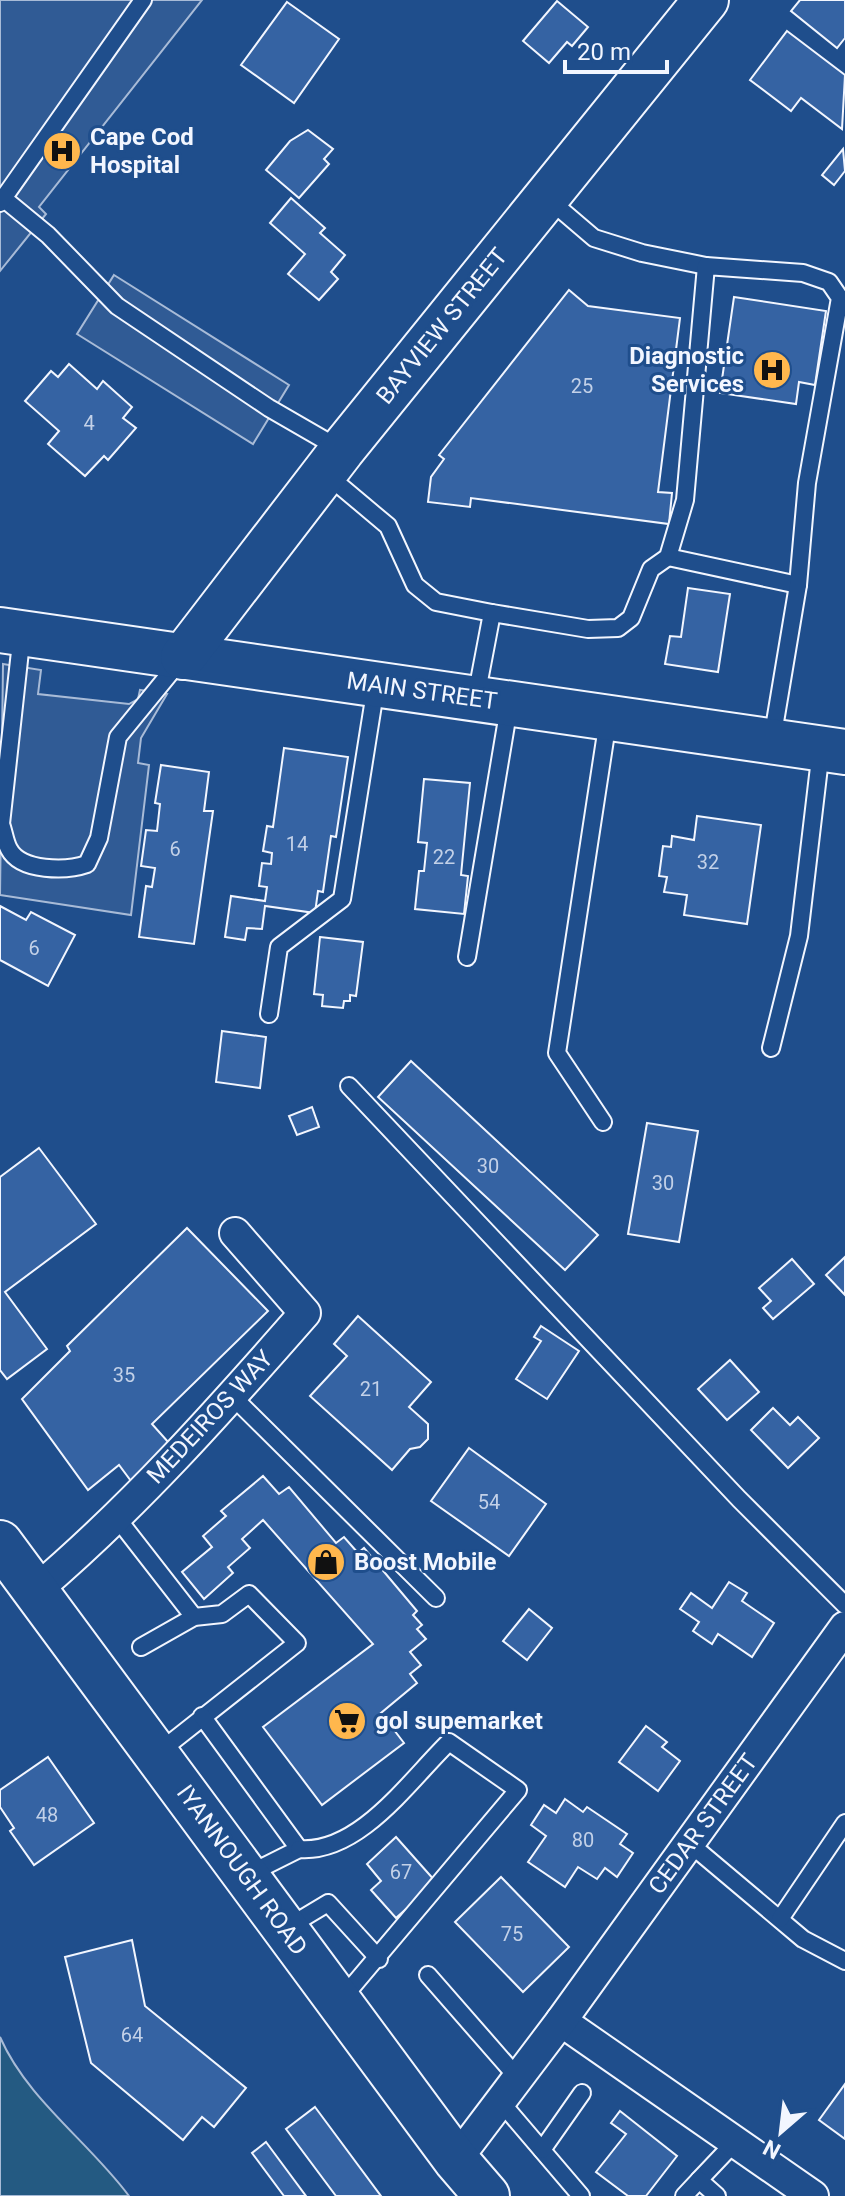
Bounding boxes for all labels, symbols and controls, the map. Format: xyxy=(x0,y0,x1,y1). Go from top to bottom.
scale bar xyxy=(565,24,667,74)
text: 20 m xyxy=(577,38,631,66)
place label: Cape Cod Hospital xyxy=(90,123,194,179)
hospital icon: Cape Cod Hospital xyxy=(41,130,83,172)
street label: BAYVIEW STREET xyxy=(371,243,513,409)
place label: Diagnostic Services xyxy=(629,342,744,398)
hospital icon: Diagnostic Services xyxy=(751,349,793,391)
house number: 25 xyxy=(571,374,593,398)
house number: 4 xyxy=(83,411,95,435)
street label: MAIN STREET xyxy=(345,667,499,715)
house number: 14 xyxy=(286,832,308,856)
house number: 6 xyxy=(169,837,181,861)
house number: 22 xyxy=(433,845,455,869)
house number: 32 xyxy=(697,850,719,874)
house number: 6 xyxy=(28,936,40,960)
house number: 30 xyxy=(477,1154,499,1178)
house number: 30 xyxy=(652,1171,674,1195)
street label: MEDEIROS WAY xyxy=(141,1344,279,1489)
house number: 35 xyxy=(113,1363,135,1387)
house number: 21 xyxy=(360,1377,382,1401)
house number: 54 xyxy=(478,1490,500,1514)
shop icon: Boost Mobile xyxy=(305,1541,347,1583)
place label: Boost Mobile xyxy=(354,1548,497,1576)
supermarket icon: gol supemarket xyxy=(326,1700,368,1742)
place label: gol supemarket xyxy=(375,1707,543,1735)
street label: CEDAR STREET xyxy=(643,1748,763,1900)
street label: IYANNOUGH ROAD xyxy=(171,1780,313,1960)
house number: 48 xyxy=(36,1803,58,1827)
house number: 80 xyxy=(572,1828,594,1852)
house number: 67 xyxy=(390,1860,412,1884)
house number: 75 xyxy=(501,1922,523,1946)
house number: 64 xyxy=(121,2023,143,2047)
north arrow xyxy=(741,2092,821,2172)
text: N xyxy=(759,2135,785,2164)

